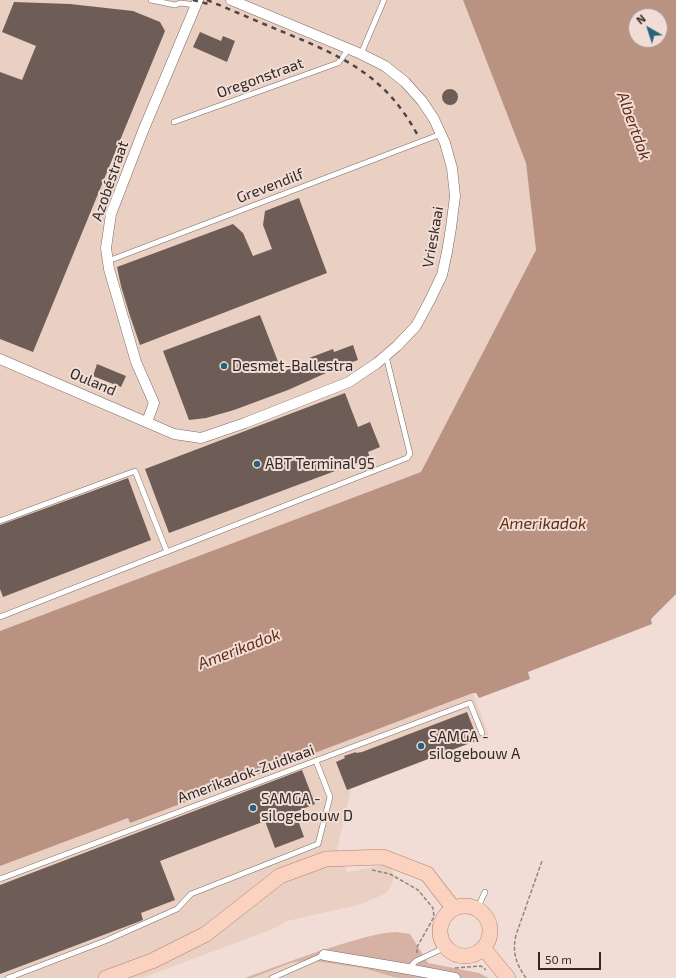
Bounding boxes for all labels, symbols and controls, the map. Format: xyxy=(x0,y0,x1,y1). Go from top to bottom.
north arrow xyxy=(628,8,668,48)
text: N xyxy=(634,12,648,27)
street label: Oregonstraat xyxy=(214,54,306,102)
water label: Albertdok xyxy=(613,89,655,163)
street label: Azobéstraat xyxy=(88,139,132,223)
street label: Grevendilf xyxy=(234,165,306,207)
street label: Vrieskaai xyxy=(419,205,447,269)
place label: Desmet-Ballestra xyxy=(232,357,353,375)
marker: Desmet-Ballestra xyxy=(219,361,229,371)
street label: Ouland xyxy=(67,364,119,400)
place label: ABT Terminal 95 xyxy=(265,455,375,473)
marker: ABT Terminal 95 xyxy=(252,459,262,469)
water label: Amerikadok xyxy=(500,514,586,534)
water label: Amerikadok xyxy=(195,625,283,673)
place label: SAMGA - silogebouw A xyxy=(429,728,520,763)
street label: Amerikadok-Zuidkaai xyxy=(175,741,317,807)
marker: SAMGA - silogebouw A xyxy=(416,741,426,751)
place label: SAMGA - silogebouw D xyxy=(261,790,353,825)
marker: SAMGA - silogebouw D xyxy=(248,803,258,813)
scale bar xyxy=(540,944,603,970)
text: 50 m xyxy=(545,952,572,966)

